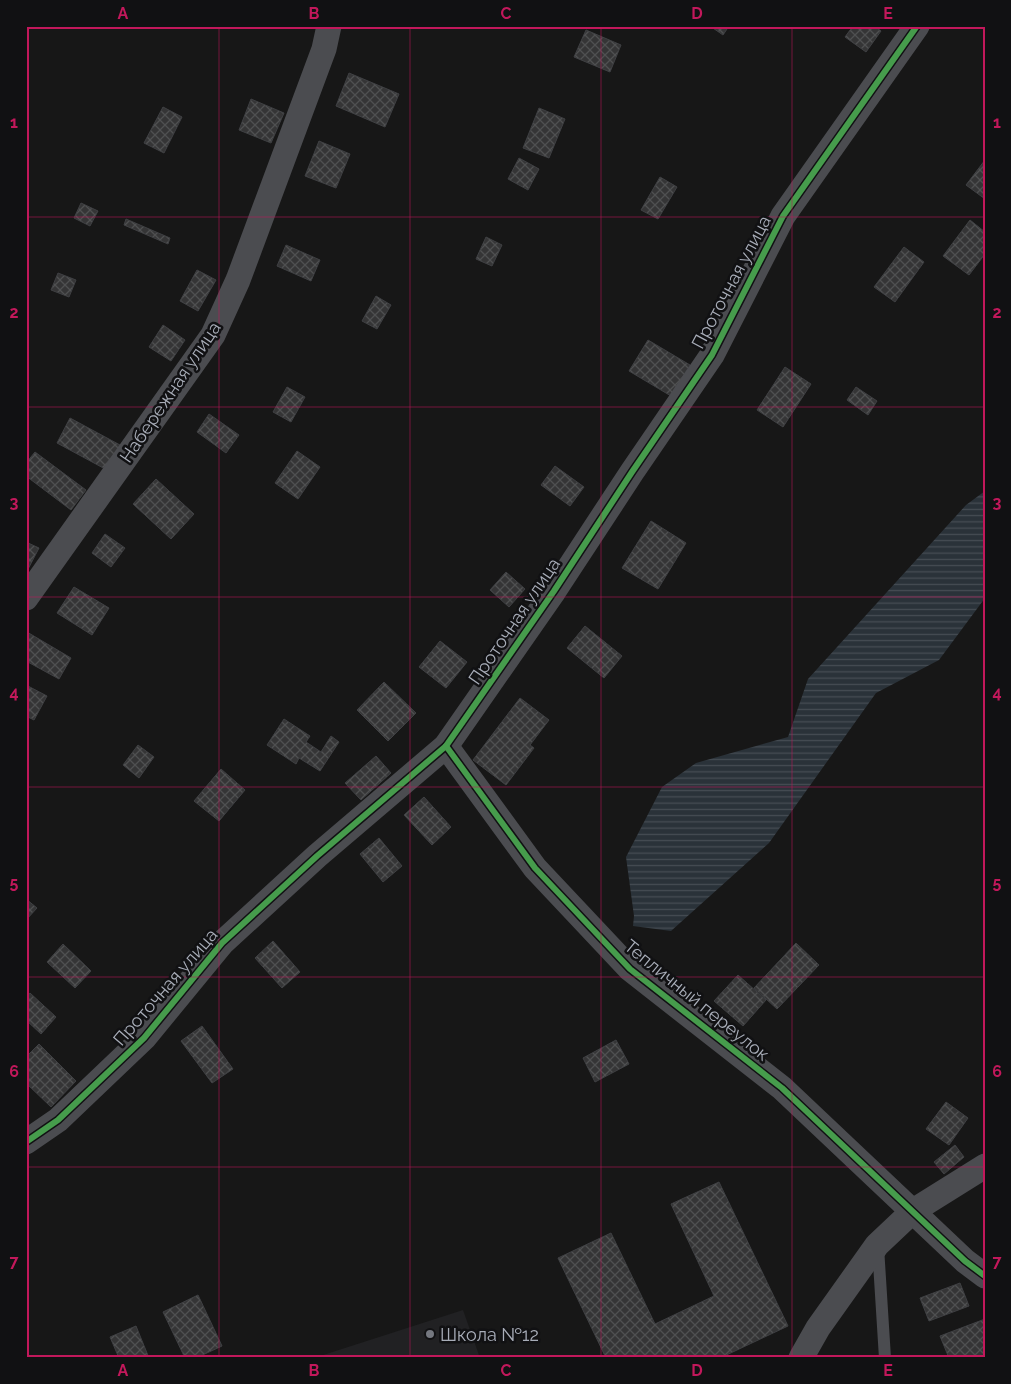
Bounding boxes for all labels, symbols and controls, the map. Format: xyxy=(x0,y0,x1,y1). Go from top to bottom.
text: A xyxy=(118,4,129,23)
text: B xyxy=(309,4,320,23)
text: C xyxy=(501,4,512,23)
text: D xyxy=(691,4,703,23)
text: E xyxy=(883,4,893,23)
text: 1 xyxy=(10,113,18,132)
text: 1 xyxy=(993,113,1001,132)
street label: Проточная улица xyxy=(687,212,775,352)
text: 2 xyxy=(9,303,19,322)
text: 2 xyxy=(992,303,1002,322)
street label: Набережная улица xyxy=(115,318,225,466)
text: 3 xyxy=(10,493,19,512)
text: 3 xyxy=(993,493,1002,512)
street label: Проточная улица xyxy=(464,554,564,688)
text: 4 xyxy=(9,683,19,702)
text: 4 xyxy=(992,683,1002,702)
text: 5 xyxy=(10,873,19,892)
text: 5 xyxy=(993,873,1002,892)
street label: Проточная улица xyxy=(109,924,221,1050)
street label: Тепличный переулок xyxy=(620,935,774,1065)
text: 6 xyxy=(9,1062,19,1081)
text: 6 xyxy=(992,1062,1002,1081)
text: 7 xyxy=(10,1252,19,1271)
text: 7 xyxy=(993,1252,1002,1271)
place label: Школа №12 xyxy=(440,1324,539,1345)
marker: Школа №12 xyxy=(424,1328,436,1340)
text: A xyxy=(118,1361,129,1380)
text: B xyxy=(309,1361,320,1380)
text: C xyxy=(501,1361,512,1380)
text: D xyxy=(691,1361,703,1380)
text: E xyxy=(883,1361,893,1380)

